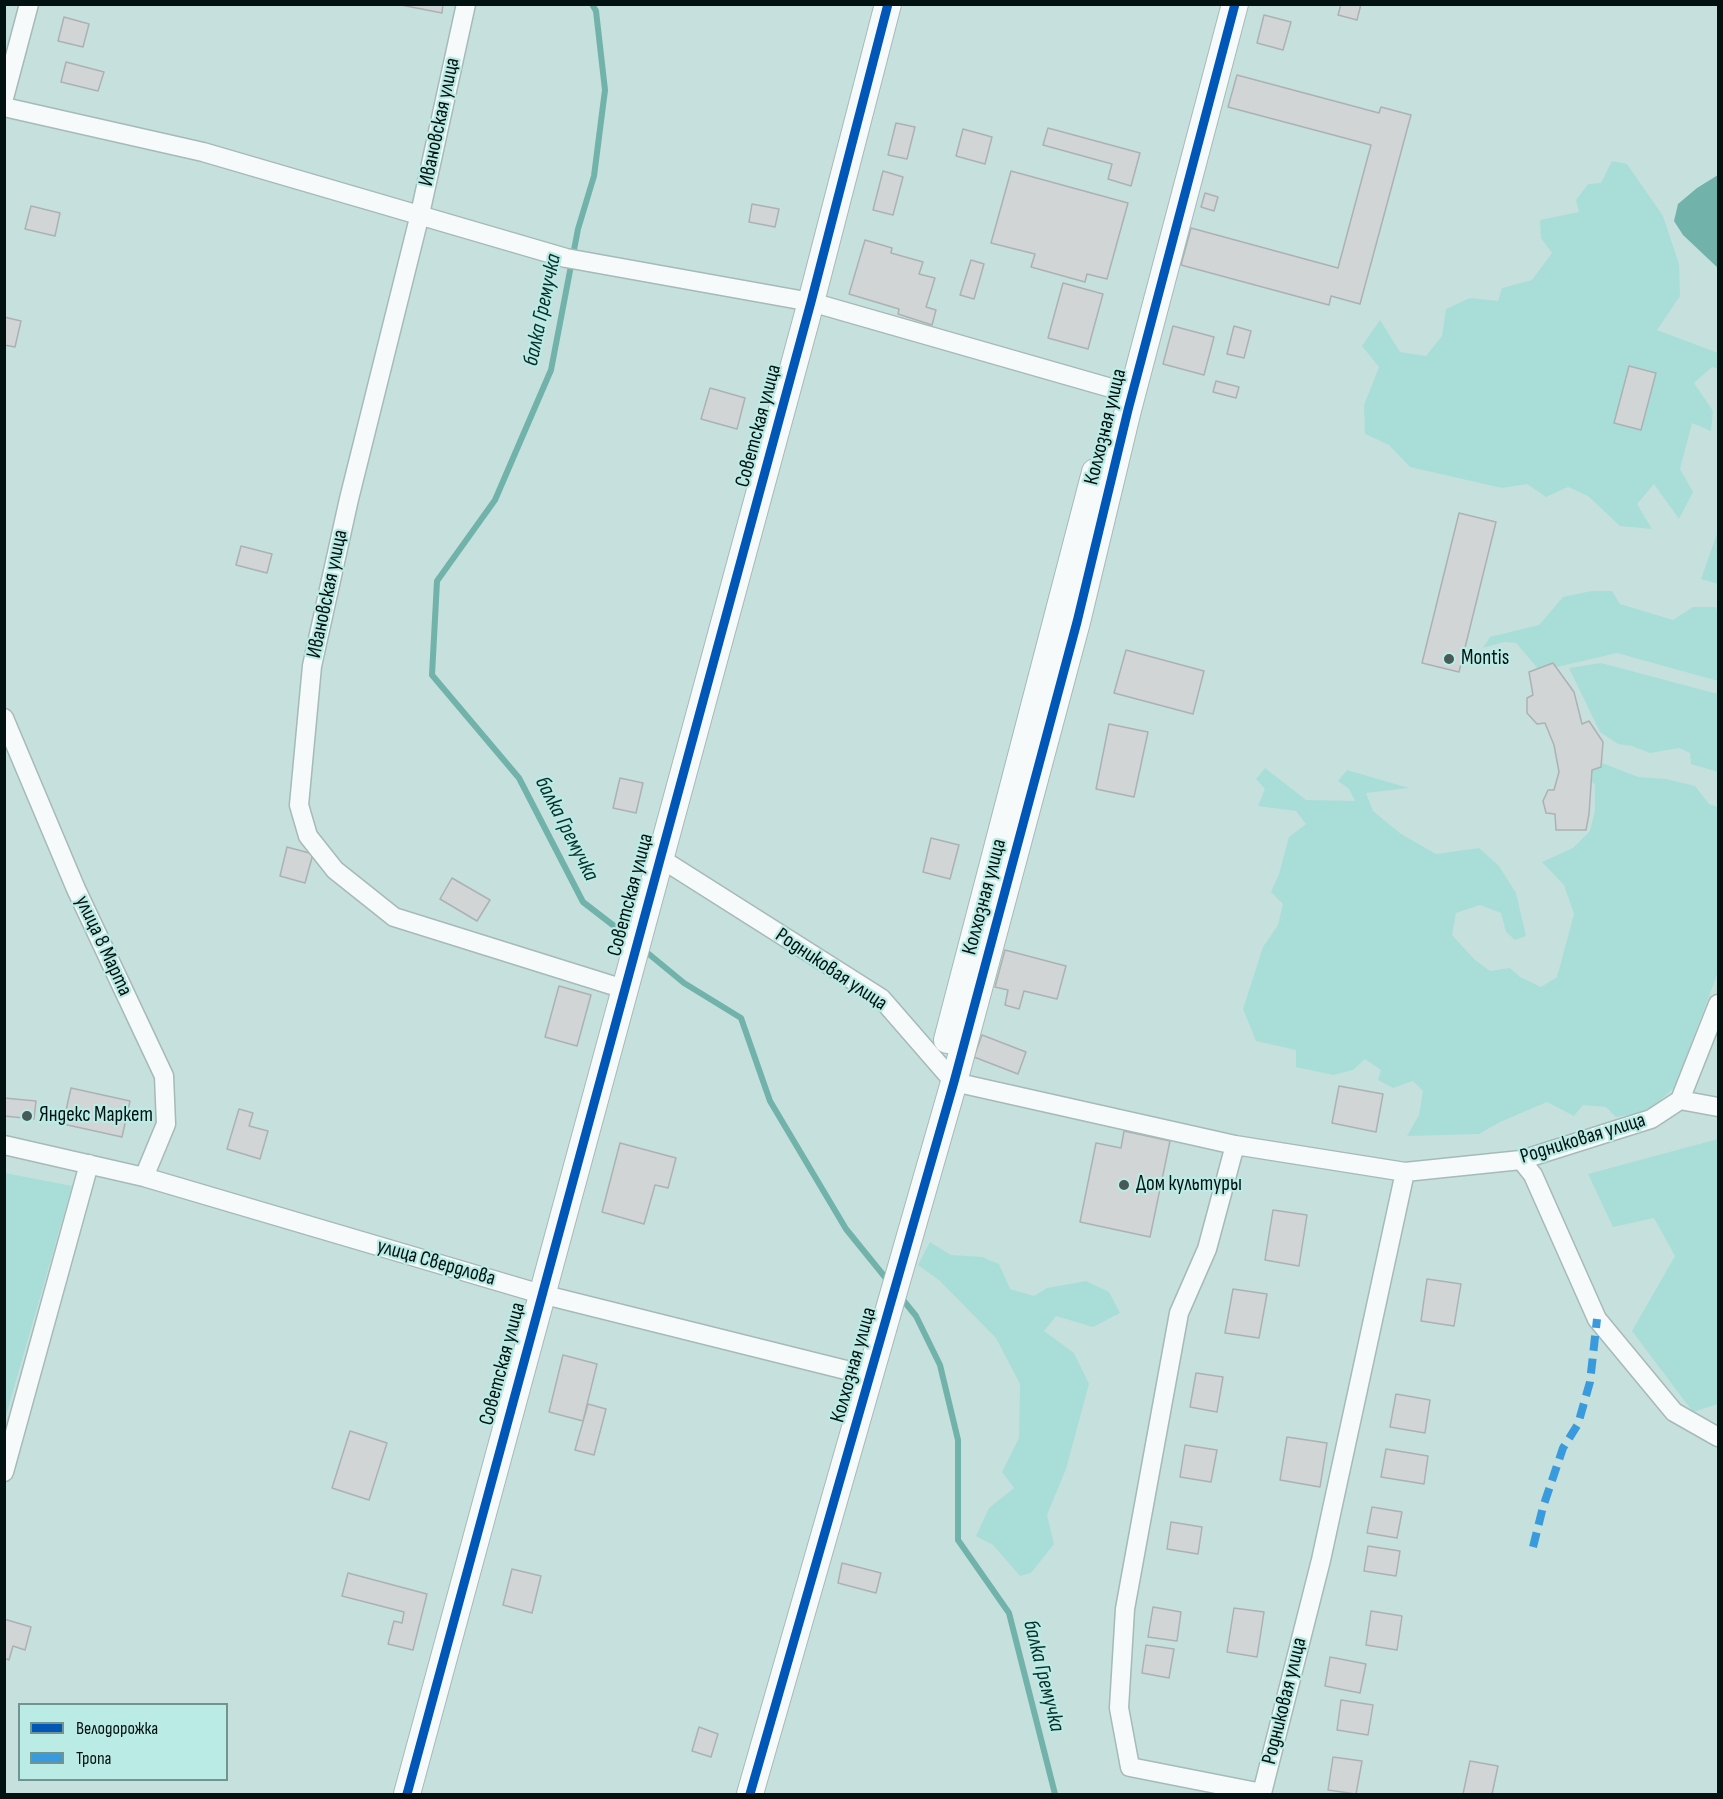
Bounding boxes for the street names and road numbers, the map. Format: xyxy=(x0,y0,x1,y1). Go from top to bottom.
street label: Ивановская улица xyxy=(414,56,466,188)
street label: Советская улица xyxy=(730,362,788,490)
street label: Колхозная улица xyxy=(1079,366,1133,488)
street label: Ивановская улица xyxy=(302,528,354,660)
street label: Советская улица xyxy=(602,831,660,959)
street label: Колхозная улица xyxy=(957,836,1013,958)
street label: улица 8 Марта xyxy=(69,892,137,1000)
street label: Родниковая улица xyxy=(770,923,892,1017)
street label: Родниковая улица xyxy=(1517,1108,1649,1170)
street label: улица Свердлова xyxy=(374,1234,498,1292)
street label: Советская улица xyxy=(474,1300,532,1428)
street label: Колхозная улица xyxy=(826,1304,882,1426)
street label: Родниковая улица xyxy=(1257,1635,1313,1767)

